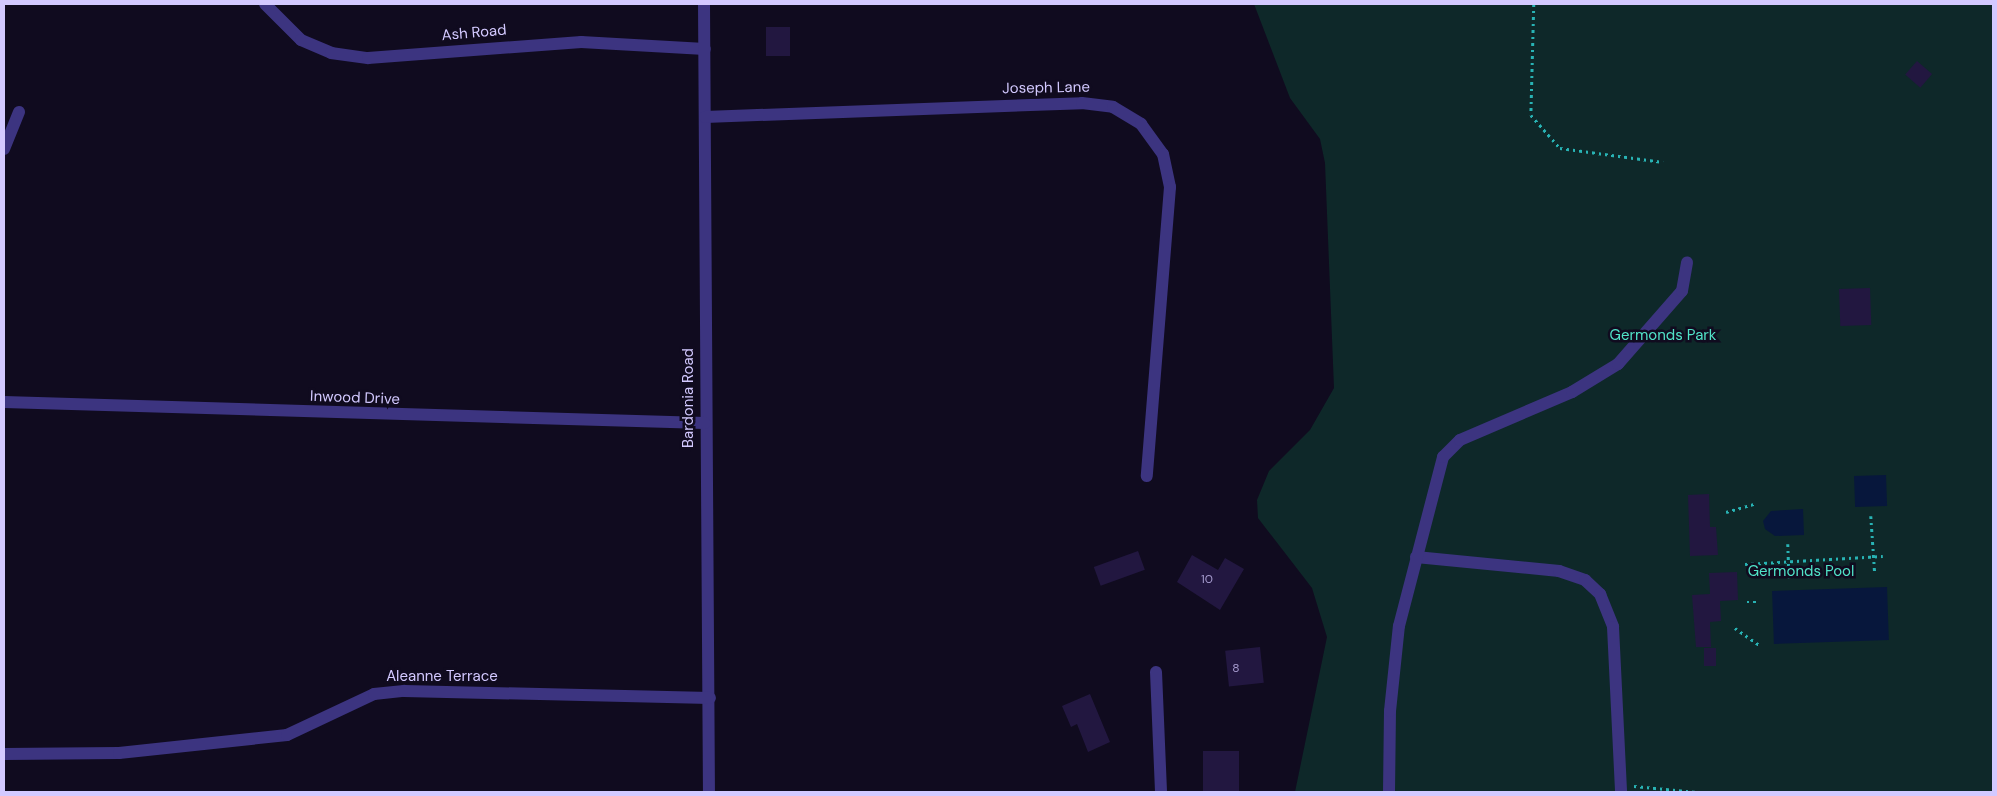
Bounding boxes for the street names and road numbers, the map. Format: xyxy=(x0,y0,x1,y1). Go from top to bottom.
street label: Ash Road xyxy=(441,21,507,45)
street label: Joseph Lane xyxy=(1002,78,1090,98)
street label: Bardonia Road xyxy=(680,348,698,448)
street label: Inwood Drive xyxy=(310,387,400,409)
street label: Aleanne Terrace xyxy=(386,668,498,686)

